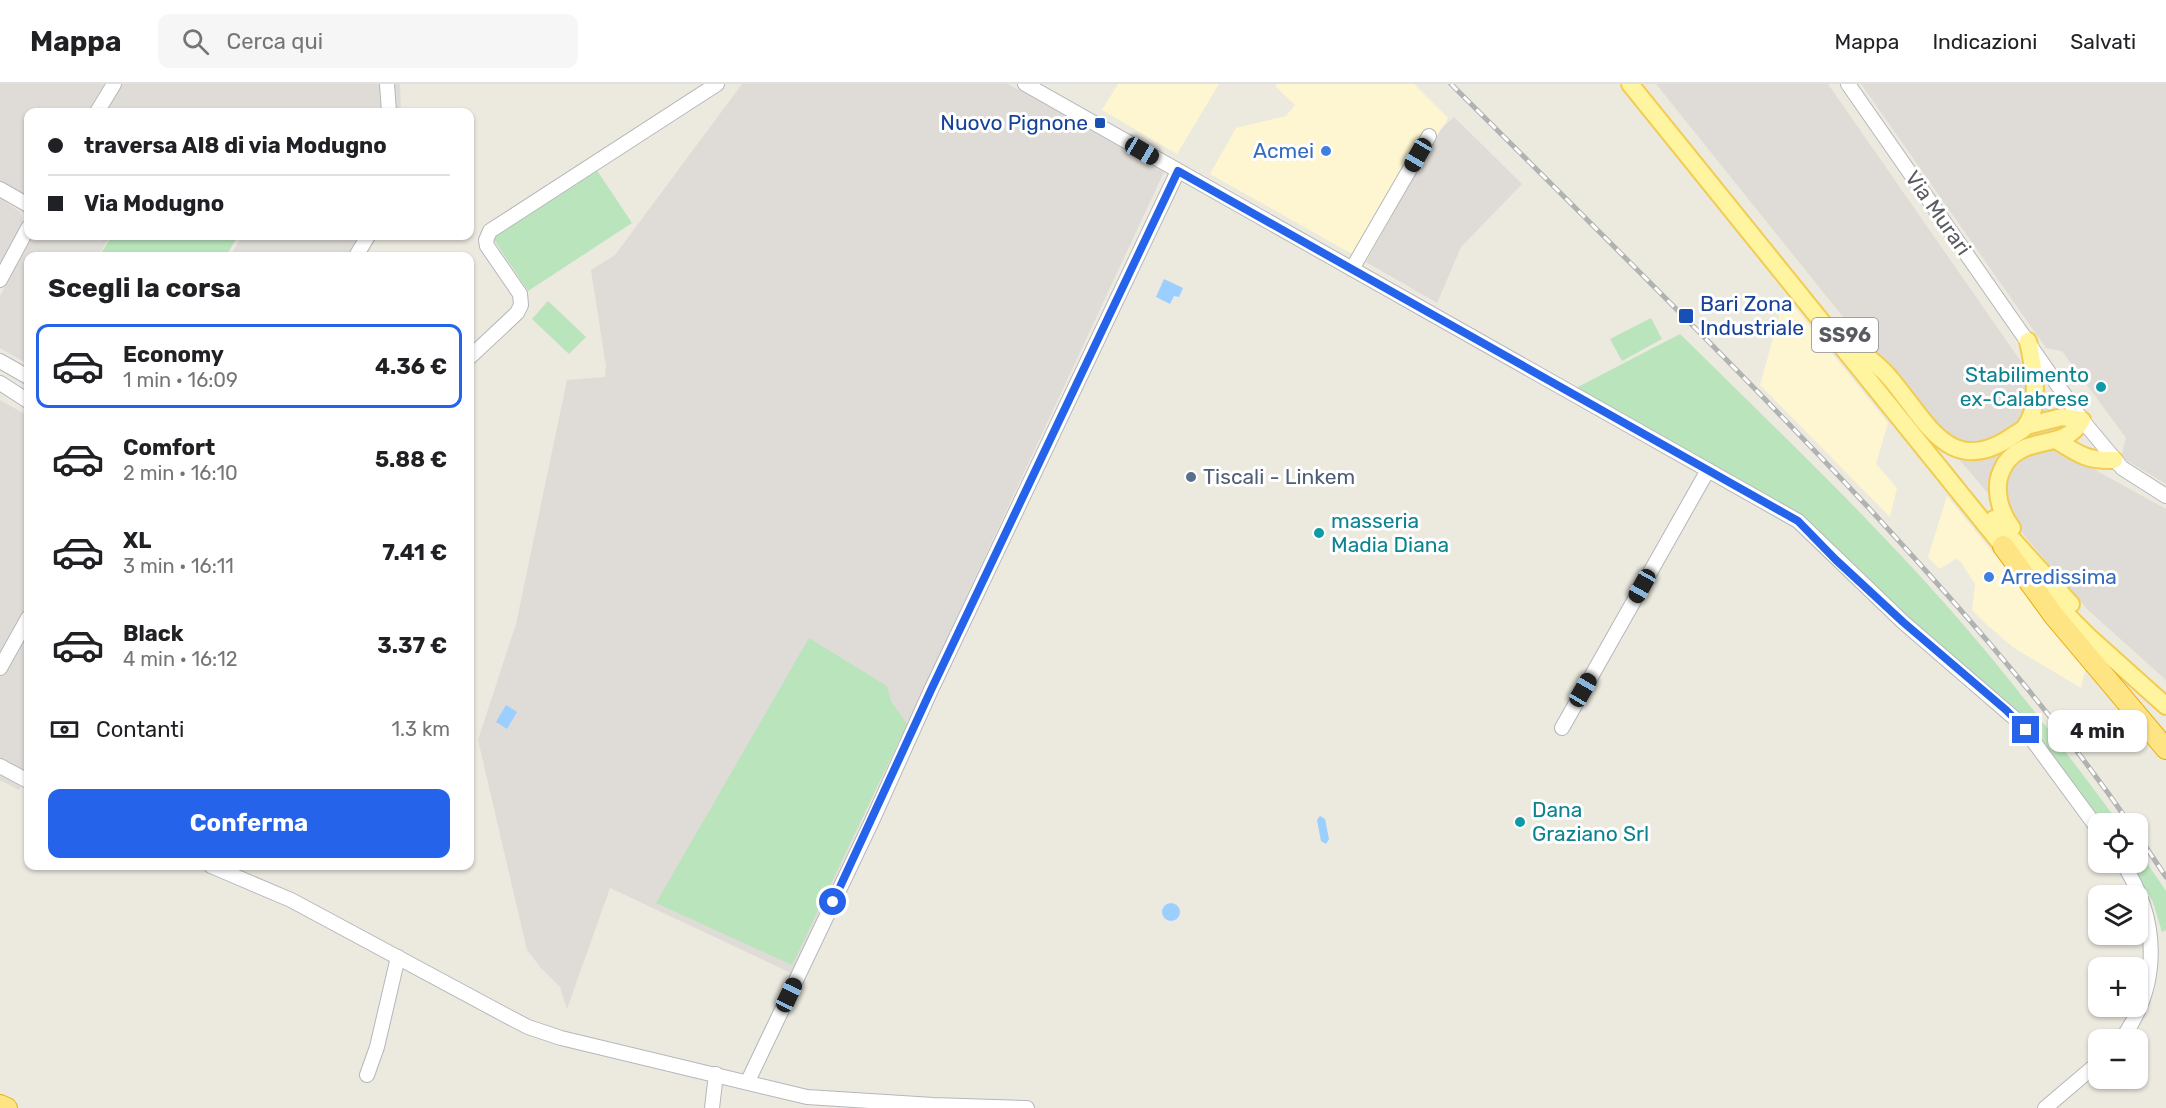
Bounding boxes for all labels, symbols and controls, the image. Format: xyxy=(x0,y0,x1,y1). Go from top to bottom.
search box xyxy=(158,14,578,68)
text: Mappa xyxy=(30,25,122,58)
icon: search xyxy=(179,25,212,58)
text: Cerca qui xyxy=(227,28,323,55)
text: Mappa xyxy=(1834,29,1899,54)
text: Indicazioni xyxy=(1932,29,2037,54)
text: Salvati xyxy=(2070,29,2136,54)
place label: Nuovo Pignone xyxy=(940,110,1088,135)
marker: Nuovo Pignone xyxy=(1093,116,1107,130)
text: traversa AI8 di via Modugno xyxy=(84,132,387,159)
car xyxy=(1122,134,1162,168)
car xyxy=(1401,135,1435,175)
place label: Acmei xyxy=(1253,138,1314,163)
marker: Acmei xyxy=(1319,144,1333,158)
street label: Via Murari xyxy=(1900,166,1977,260)
text: Via Modugno xyxy=(84,190,224,217)
text: Scegli la corsa xyxy=(48,272,241,304)
place label: Bari Zona Industriale xyxy=(1700,291,1804,340)
marker: Bari Zona Industriale xyxy=(1677,307,1695,325)
road number: SS96 xyxy=(1812,318,1878,352)
icon: car xyxy=(51,339,105,393)
text: Economy xyxy=(123,341,224,368)
text: 4.36 € xyxy=(375,353,447,380)
place label: Stabilimento ex-Calabrese xyxy=(1960,362,2089,411)
text: 1 min · 16:09 xyxy=(123,368,238,392)
marker: Stabilimento ex-Calabrese xyxy=(2094,380,2108,394)
icon: car xyxy=(51,432,105,486)
text: Comfort xyxy=(123,434,215,461)
text: 5.88 € xyxy=(375,446,447,473)
text: 2 min · 16:10 xyxy=(123,461,238,485)
place label: Tiscali - Linkem xyxy=(1203,464,1355,489)
marker: Tiscali - Linkem xyxy=(1184,470,1198,484)
place label: masseria Madia Diana xyxy=(1331,508,1449,557)
icon: car xyxy=(51,525,105,579)
marker: masseria Madia Diana xyxy=(1312,526,1326,540)
text: XL xyxy=(123,527,151,554)
text: 7.41 € xyxy=(382,539,447,566)
text: 3 min · 16:11 xyxy=(123,554,234,578)
place label: Arredissima xyxy=(2001,564,2117,589)
car xyxy=(1625,566,1659,606)
marker: Arredissima xyxy=(1982,570,1996,584)
icon: car xyxy=(51,618,105,672)
text: Black xyxy=(123,620,184,647)
text: 3.37 € xyxy=(377,632,447,659)
text: 4 min · 16:12 xyxy=(123,647,238,671)
car xyxy=(1566,670,1600,710)
callout: 4 min xyxy=(2047,709,2146,751)
icon: cash xyxy=(48,713,81,746)
text: Contanti xyxy=(96,716,184,743)
route end xyxy=(2012,716,2039,743)
text: 1.3 km xyxy=(391,717,450,741)
text: 4 min xyxy=(2070,719,2125,743)
button: Conferma xyxy=(48,789,450,858)
place label: Dana Graziano Srl xyxy=(1532,797,1649,846)
map controls xyxy=(2088,813,2148,1089)
button: locate xyxy=(2088,813,2148,873)
marker: Dana Graziano Srl xyxy=(1513,815,1527,829)
button: layers xyxy=(2088,885,2148,945)
route start xyxy=(819,888,846,915)
button: + xyxy=(2088,957,2148,1017)
car xyxy=(773,975,805,1015)
button: − xyxy=(2088,1029,2148,1089)

